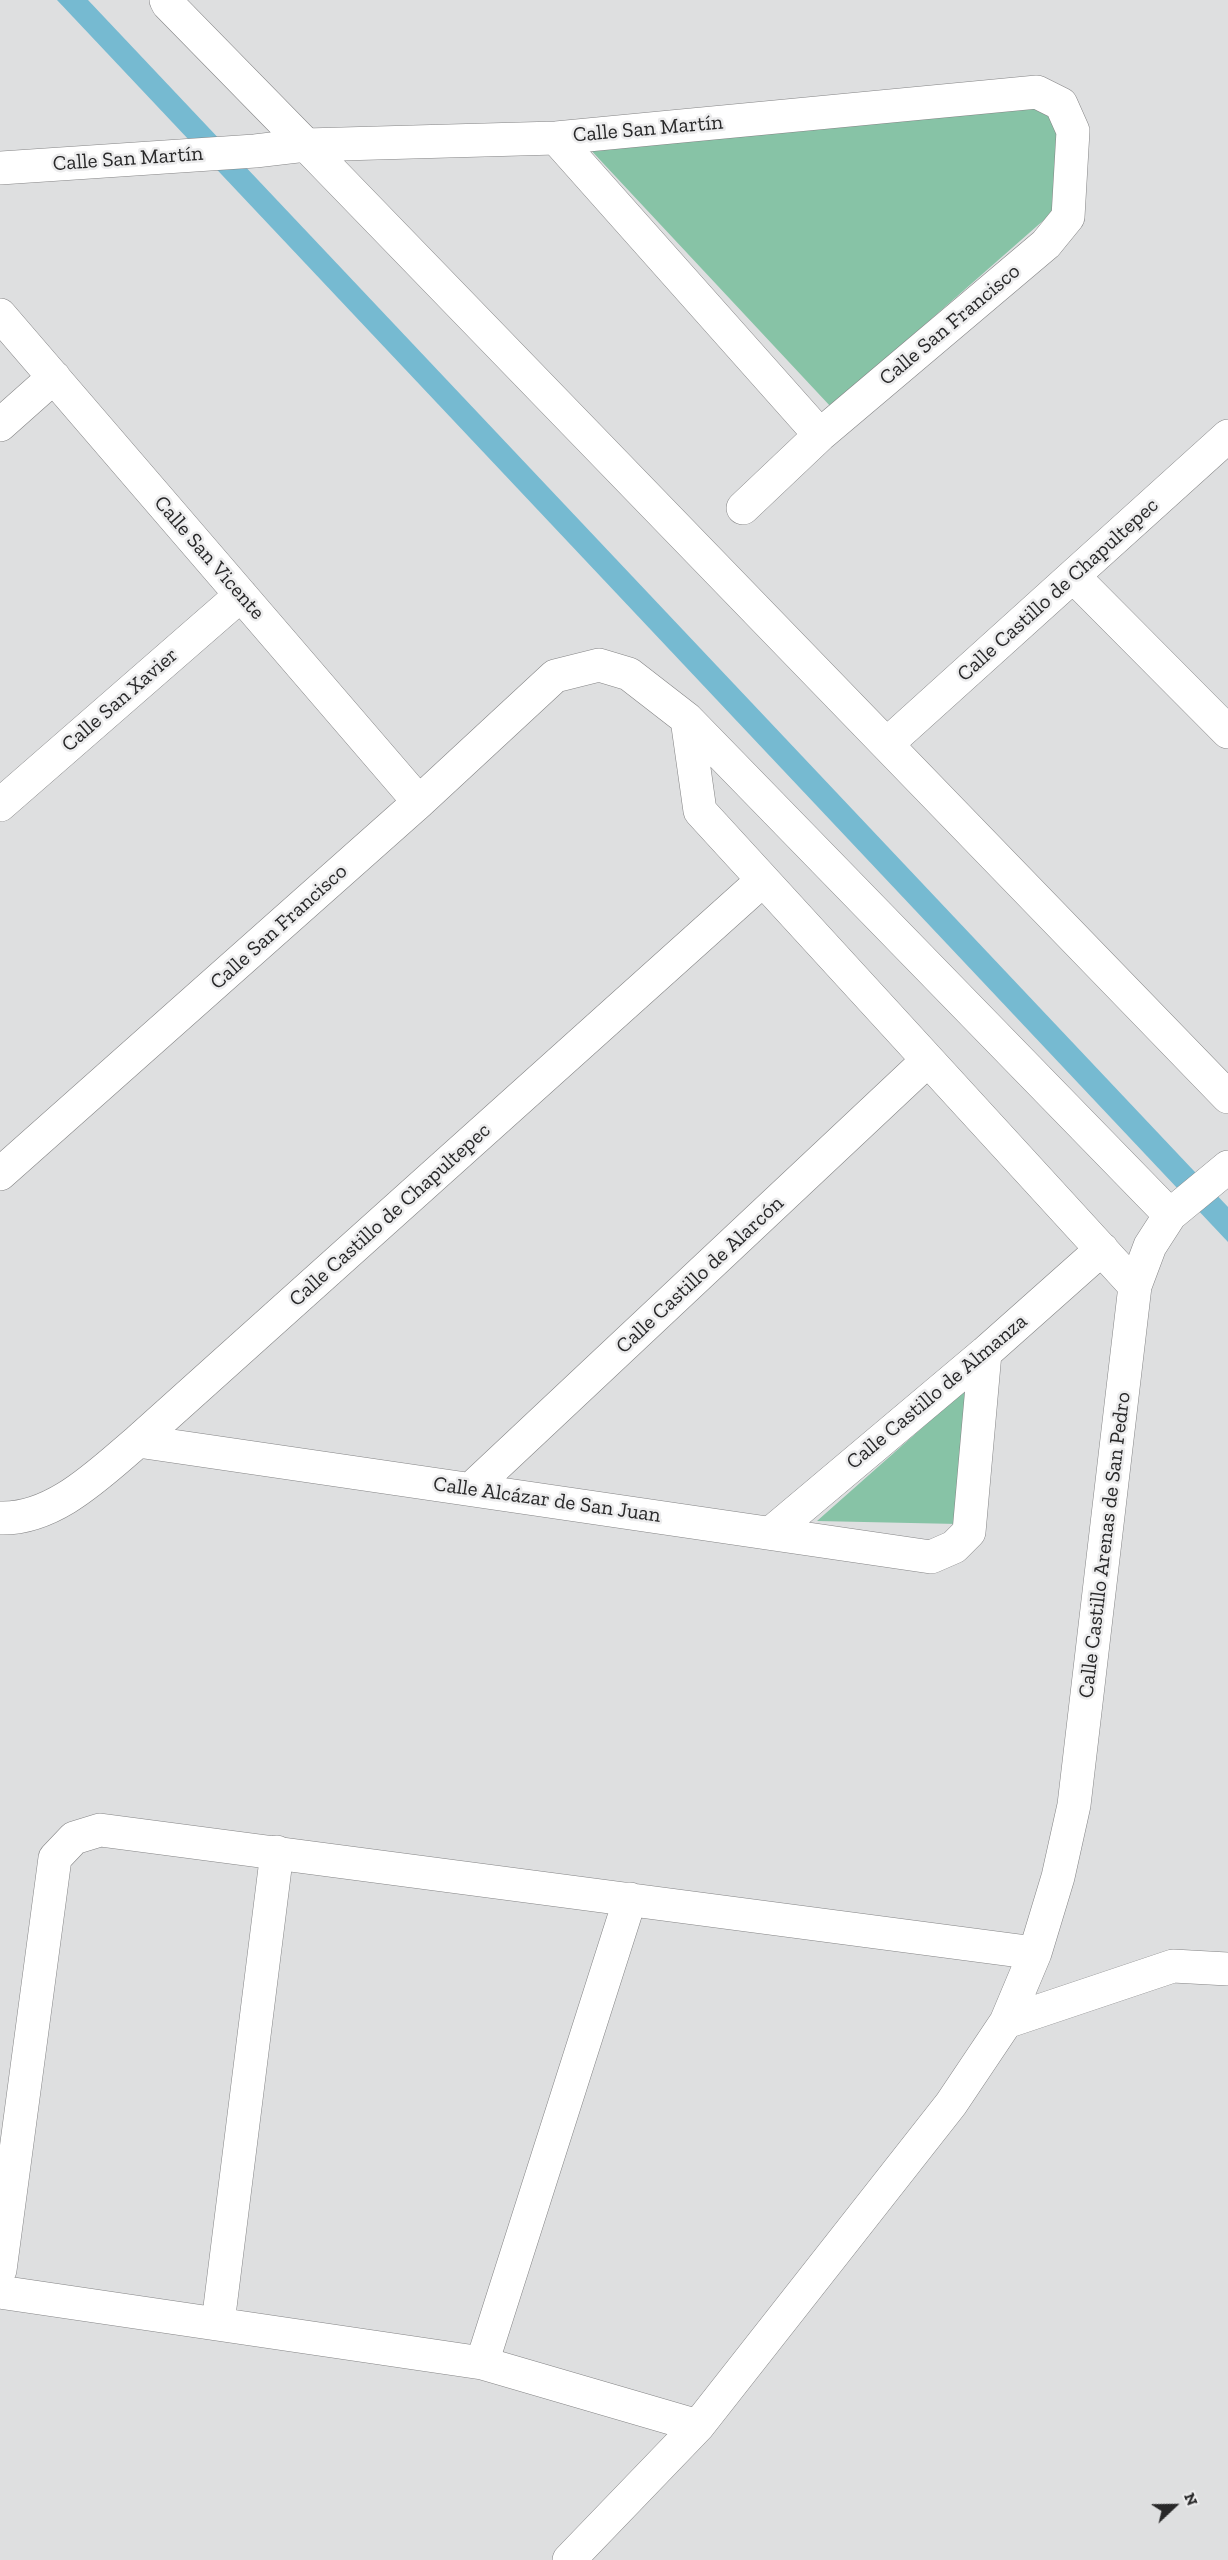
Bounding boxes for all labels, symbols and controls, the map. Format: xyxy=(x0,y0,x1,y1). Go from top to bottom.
street label: Calle San Martín xyxy=(572,110,724,148)
street label: Calle San Martín xyxy=(52,141,204,177)
street label: Calle San Francisco xyxy=(875,259,1025,391)
street label: Calle San Vicente xyxy=(148,491,270,625)
street label: Calle Castillo de Chapultepec xyxy=(952,493,1164,687)
street label: Calle San Xavier xyxy=(57,643,183,757)
street label: Calle San Francisco xyxy=(205,859,353,995)
street label: Calle Castillo de Chapultepec xyxy=(284,1118,496,1312)
street label: Calle Castillo de Alarcón xyxy=(611,1191,789,1359)
street label: Calle Castillo de Almanza xyxy=(841,1309,1033,1475)
street label: Calle Castillo Arenas de San Pedro xyxy=(1074,1391,1136,1699)
street label: Calle Alcázar de San Juan xyxy=(432,1472,662,1528)
north arrow xyxy=(1144,2476,1204,2536)
text: N xyxy=(1180,2490,1202,2508)

